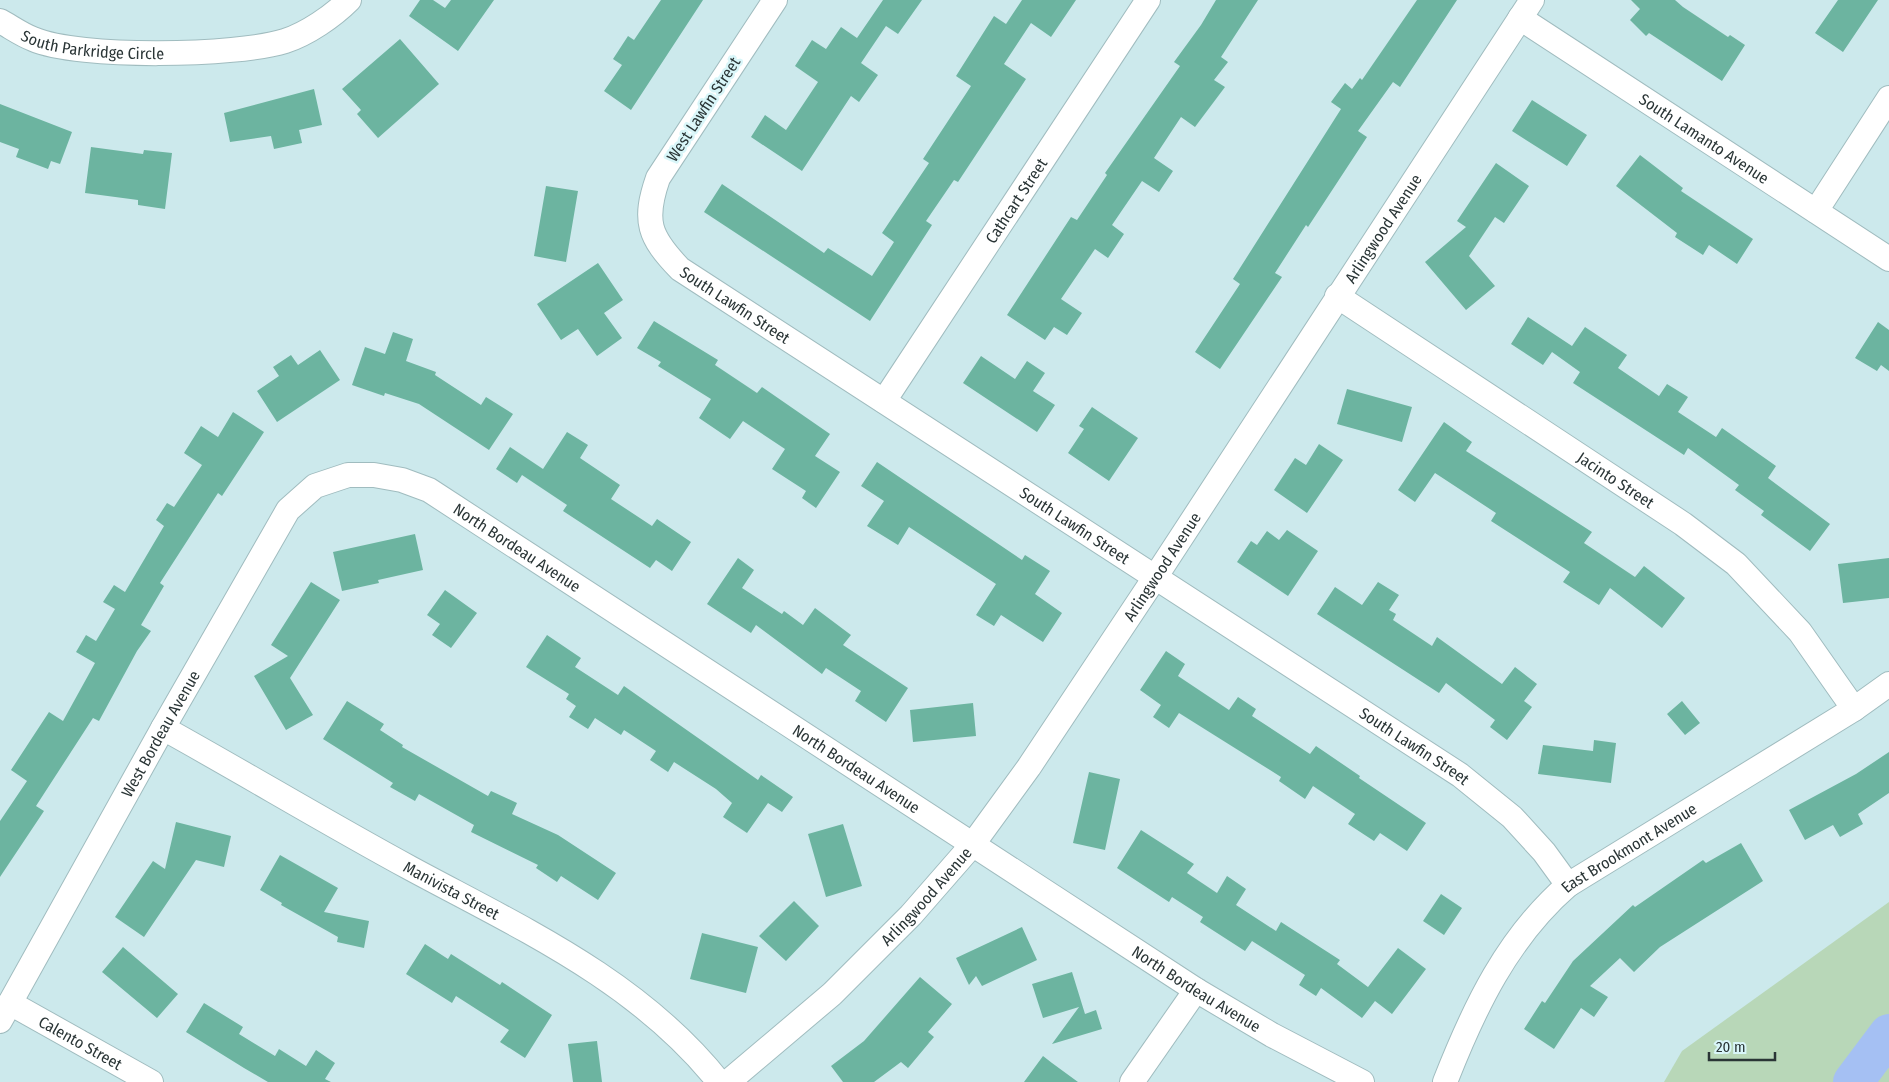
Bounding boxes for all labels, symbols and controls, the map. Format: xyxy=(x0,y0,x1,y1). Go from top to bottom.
street label: South Parkridge Circle xyxy=(18,26,164,63)
street label: West Lawfin Street xyxy=(663,53,745,165)
street label: South Lamanto Avenue xyxy=(1636,90,1772,188)
street label: Cathcart Street xyxy=(982,154,1052,247)
street label: Arlingwood Avenue xyxy=(1341,171,1426,287)
street label: South Lawfin Street xyxy=(676,263,794,348)
street label: Jacinto Street xyxy=(1574,448,1658,513)
street label: South Lawfin Street xyxy=(1016,483,1134,569)
street label: North Bordeau Avenue xyxy=(450,500,584,596)
street label: Arlingwood Avenue xyxy=(1120,509,1205,625)
street label: West Bordeau Avenue xyxy=(117,667,204,801)
street label: South Lawfin Street xyxy=(1356,703,1474,789)
street label: North Bordeau Avenue xyxy=(789,721,923,817)
street label: East Brookmont Avenue xyxy=(1557,799,1700,897)
street label: Arlingwood Avenue xyxy=(877,843,976,950)
street label: Manivista Street xyxy=(400,857,503,924)
street label: North Bordeau Avenue xyxy=(1128,942,1264,1036)
street label: Calento Street xyxy=(35,1012,126,1074)
scale bar xyxy=(1709,1030,1775,1062)
text: 20 m xyxy=(1716,1038,1746,1056)

